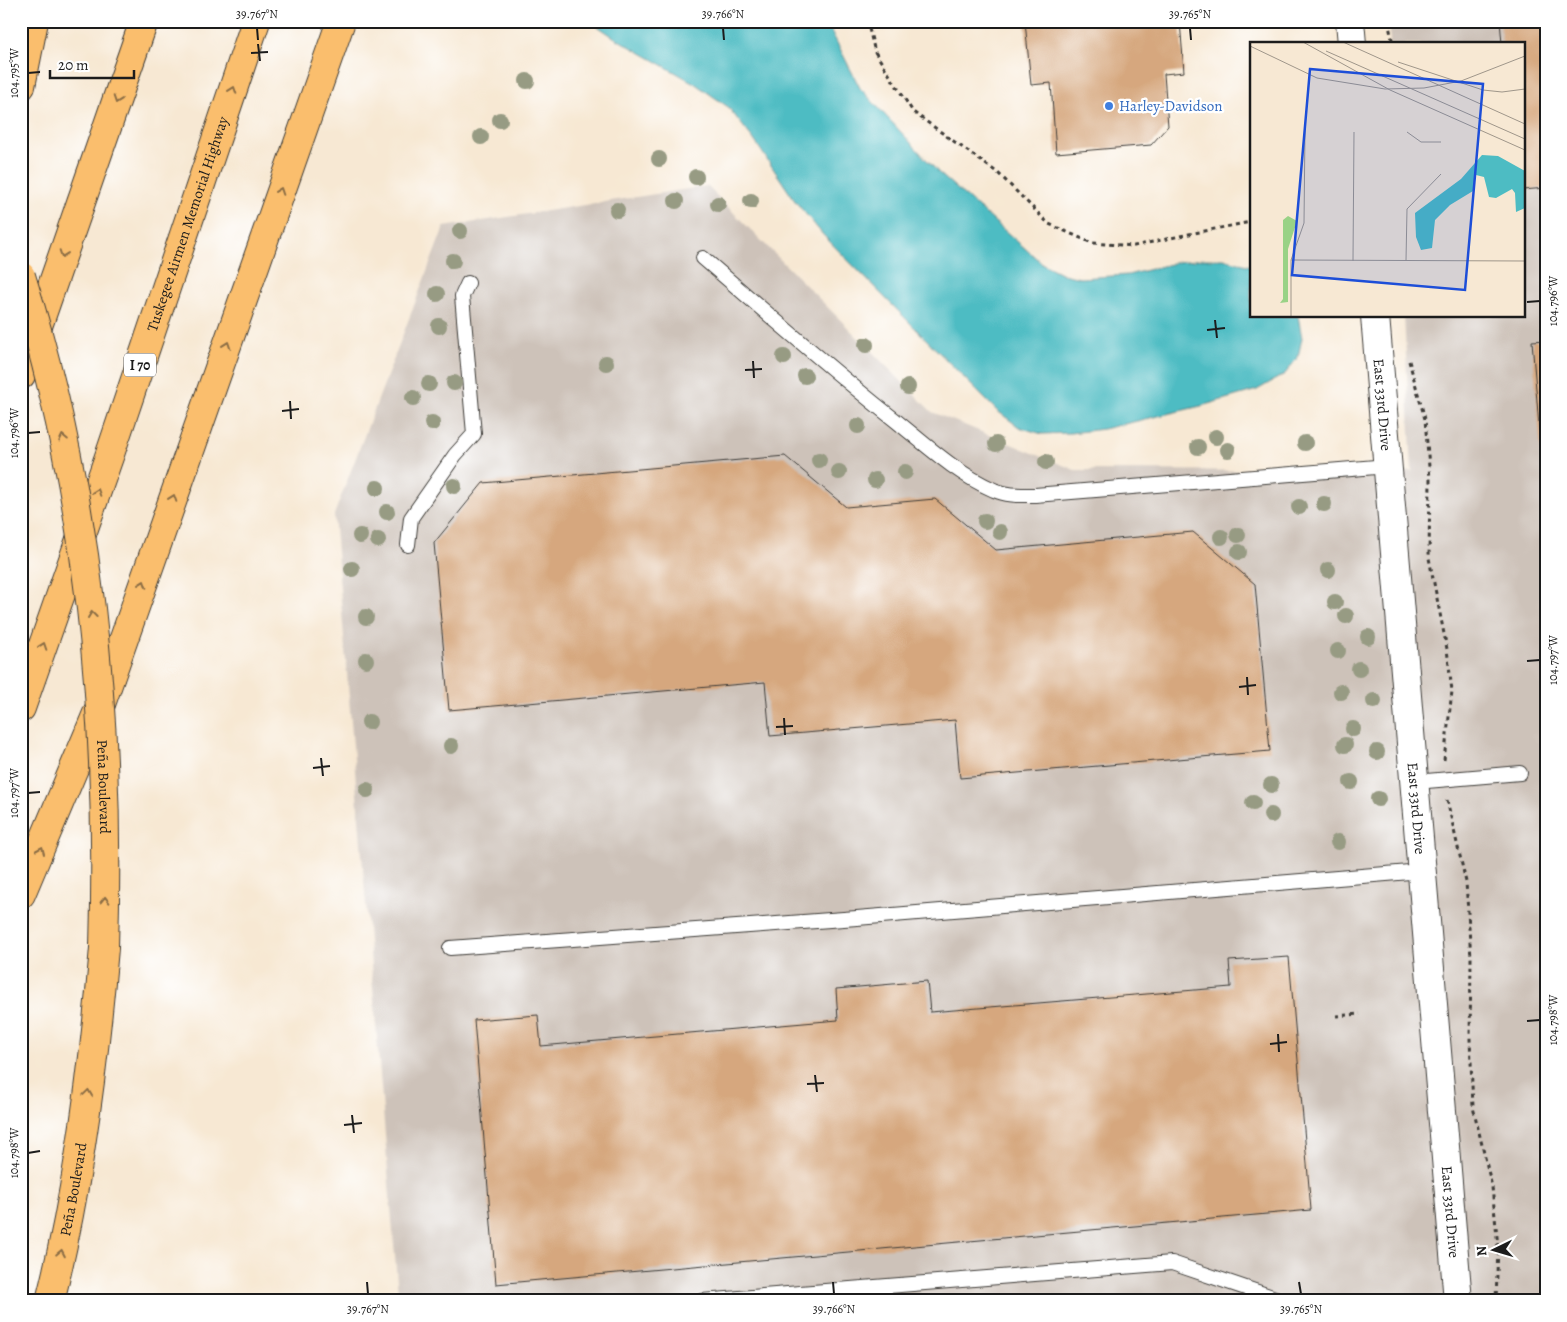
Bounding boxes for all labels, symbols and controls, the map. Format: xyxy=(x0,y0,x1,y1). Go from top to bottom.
text: 39.767°N xyxy=(236,6,278,22)
text: 39.766°N xyxy=(702,6,745,22)
text: 39.765°N xyxy=(1169,6,1211,22)
inset map xyxy=(1250,42,1524,318)
text: 104.795°W xyxy=(6,47,22,98)
scale bar xyxy=(50,48,134,80)
text: 20 m xyxy=(58,55,89,75)
one-way arrow xyxy=(227,86,237,94)
one-way arrow xyxy=(113,96,123,104)
place label: Harley-Davidson xyxy=(1119,96,1223,116)
marker: Harley-Davidson xyxy=(1103,100,1115,112)
street label: Tuskegee Airmen Memorial Highway xyxy=(142,113,233,334)
one-way arrow xyxy=(274,187,284,196)
one-way arrow xyxy=(59,249,69,258)
text: 104.796°W xyxy=(1545,275,1561,326)
one-way arrow xyxy=(221,341,231,349)
road number: I 70 xyxy=(124,354,156,376)
street label: East 33rd Drive xyxy=(1369,358,1396,452)
text: 104.796°W xyxy=(6,407,22,458)
one-way arrow xyxy=(58,433,69,442)
one-way arrow xyxy=(91,489,101,497)
one-way arrow xyxy=(167,494,177,503)
one-way arrow xyxy=(137,580,147,589)
one-way arrow xyxy=(87,611,98,619)
text: 104.797°W xyxy=(1545,634,1561,685)
one-way arrow xyxy=(37,642,47,651)
street label: Peña Boulevard xyxy=(92,739,115,835)
street label: East 33rd Drive xyxy=(1403,761,1430,855)
text: 104.797°W xyxy=(6,767,22,818)
one-way arrow xyxy=(34,846,45,855)
one-way arrow xyxy=(100,895,110,903)
text: 104.798°W xyxy=(1545,994,1561,1045)
one-way arrow xyxy=(83,1089,93,1098)
text: 104.798°W xyxy=(6,1127,22,1178)
street label: Peña Boulevard xyxy=(55,1140,92,1238)
street label: East 33rd Drive xyxy=(1437,1165,1464,1259)
north arrow xyxy=(1470,1224,1520,1274)
text: N xyxy=(1472,1245,1491,1257)
one-way arrow xyxy=(56,1249,66,1258)
text: 39.767°N xyxy=(347,1301,389,1317)
text: 39.766°N xyxy=(813,1301,856,1317)
text: 39.765°N xyxy=(1280,1301,1322,1317)

